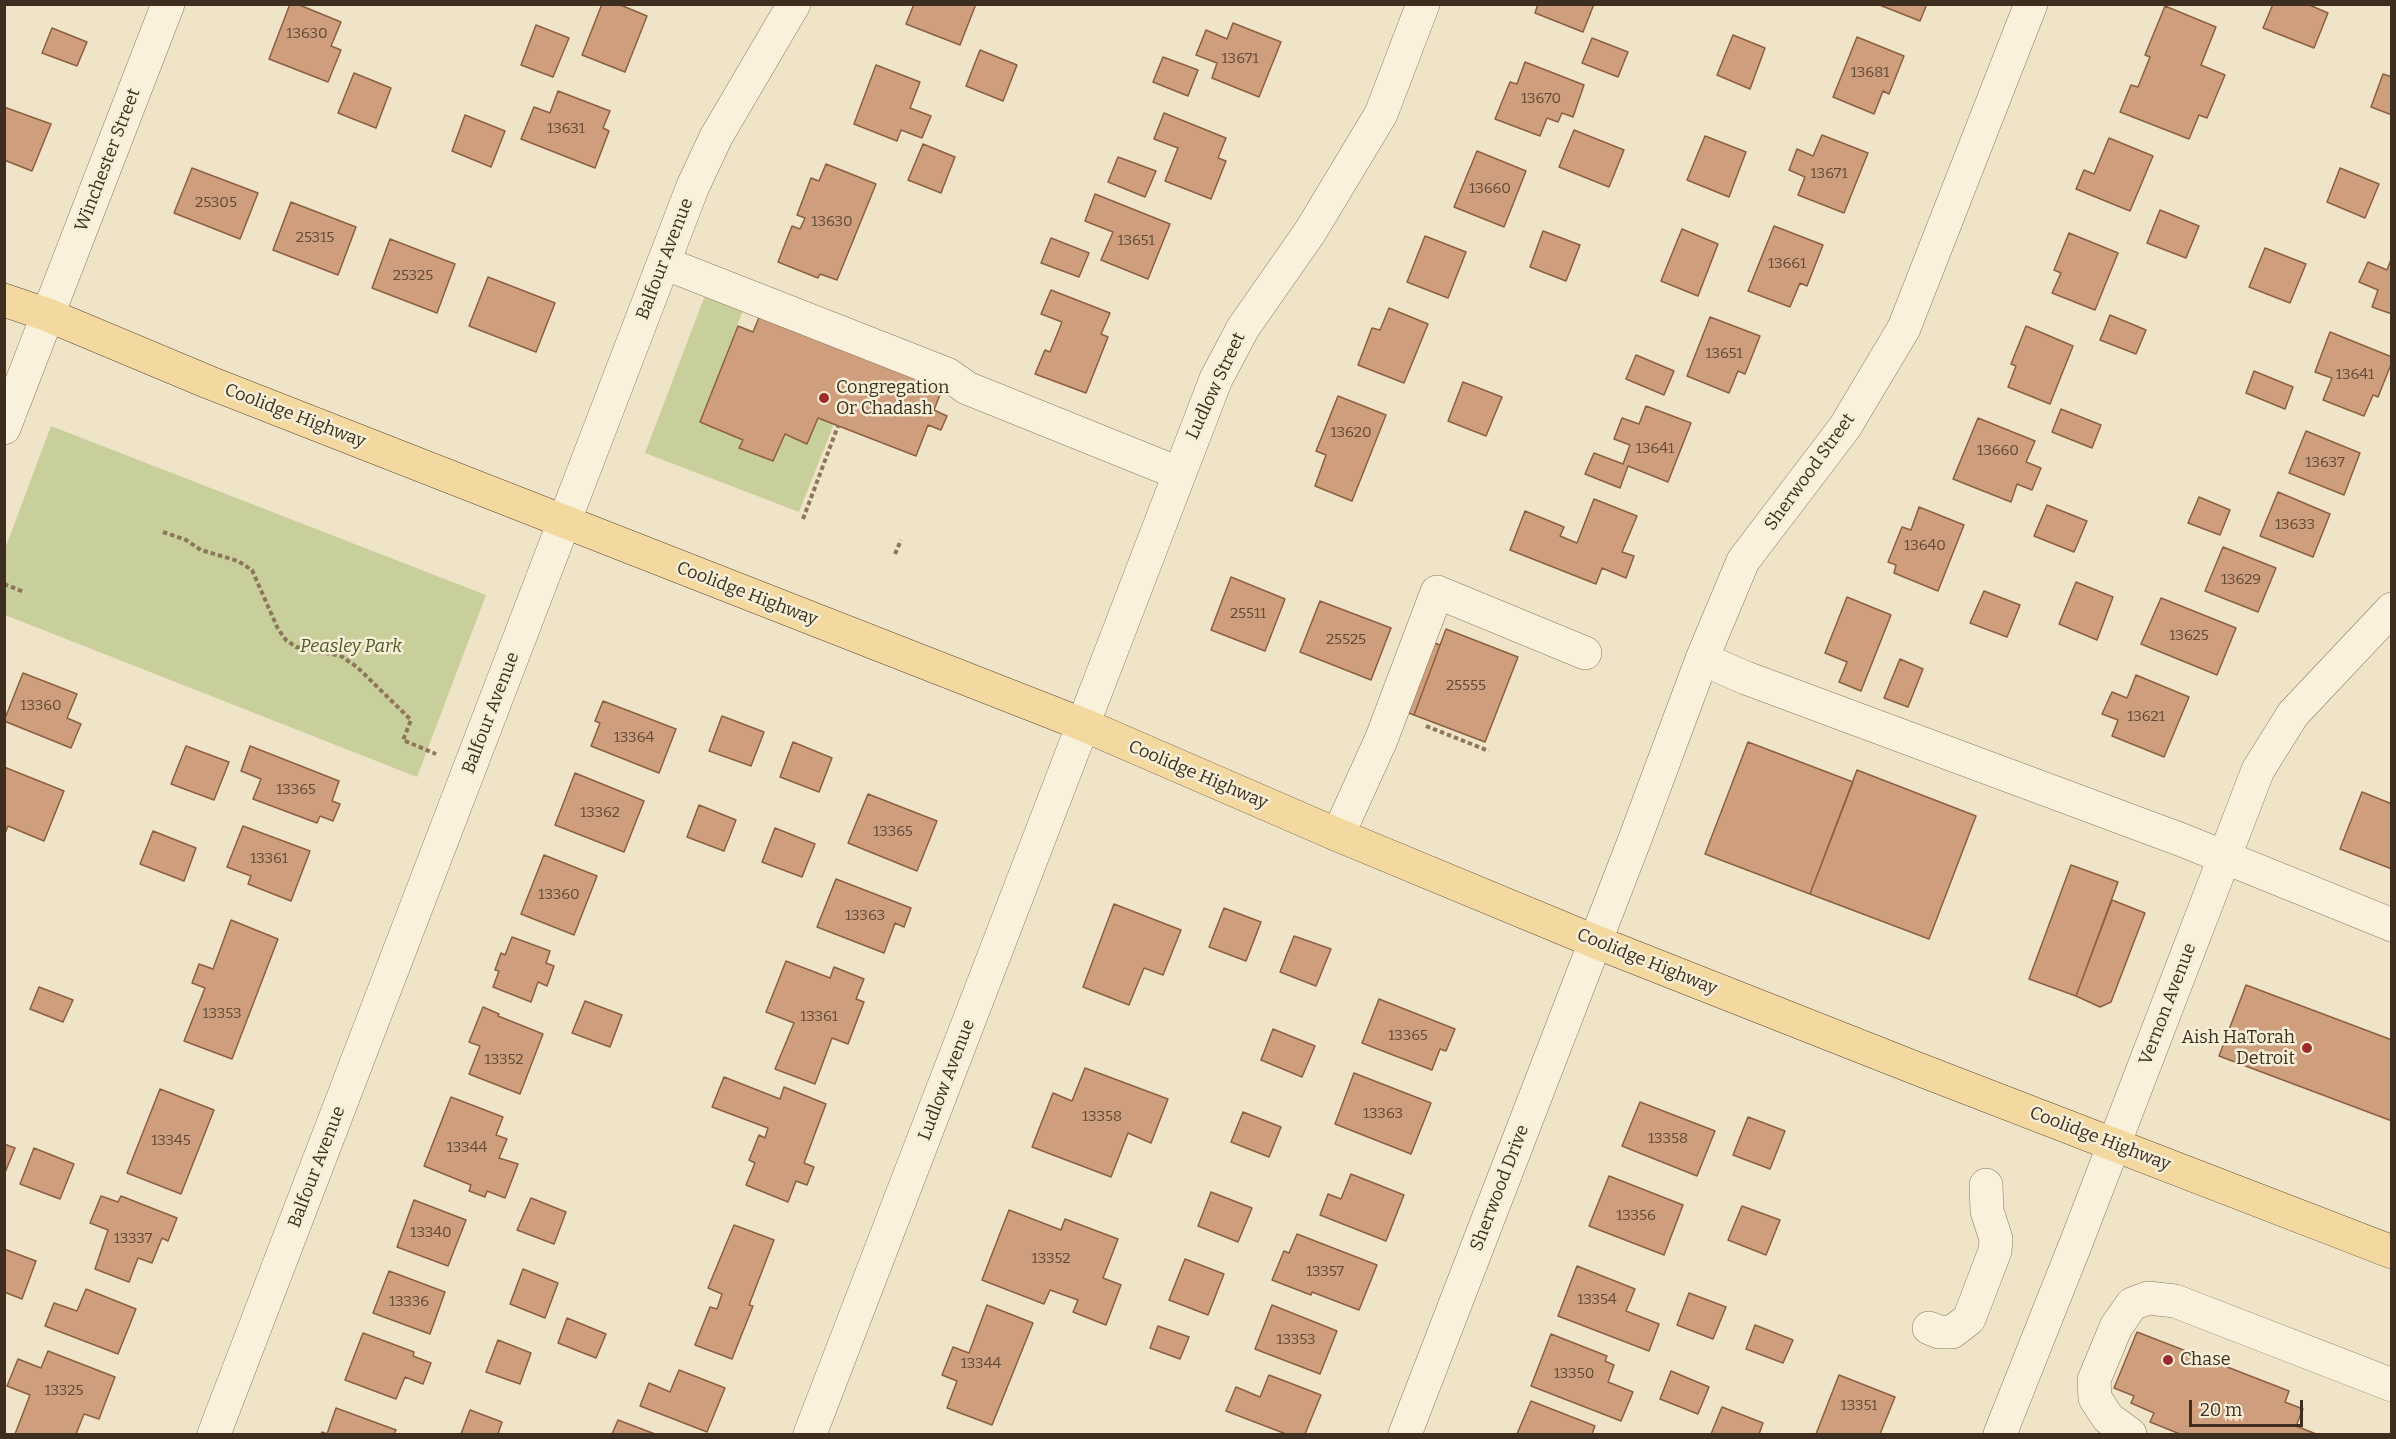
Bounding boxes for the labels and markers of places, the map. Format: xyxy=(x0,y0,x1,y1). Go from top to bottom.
place label: Congregation Or Chadash xyxy=(836,377,949,420)
marker: Congregation Or Chadash xyxy=(817,391,831,405)
place label: Aish HaTorah Detroit xyxy=(2182,1027,2295,1070)
marker: Aish HaTorah Detroit xyxy=(2300,1041,2314,1055)
place label: Chase xyxy=(2180,1349,2231,1371)
marker: Chase xyxy=(2161,1353,2175,1367)

